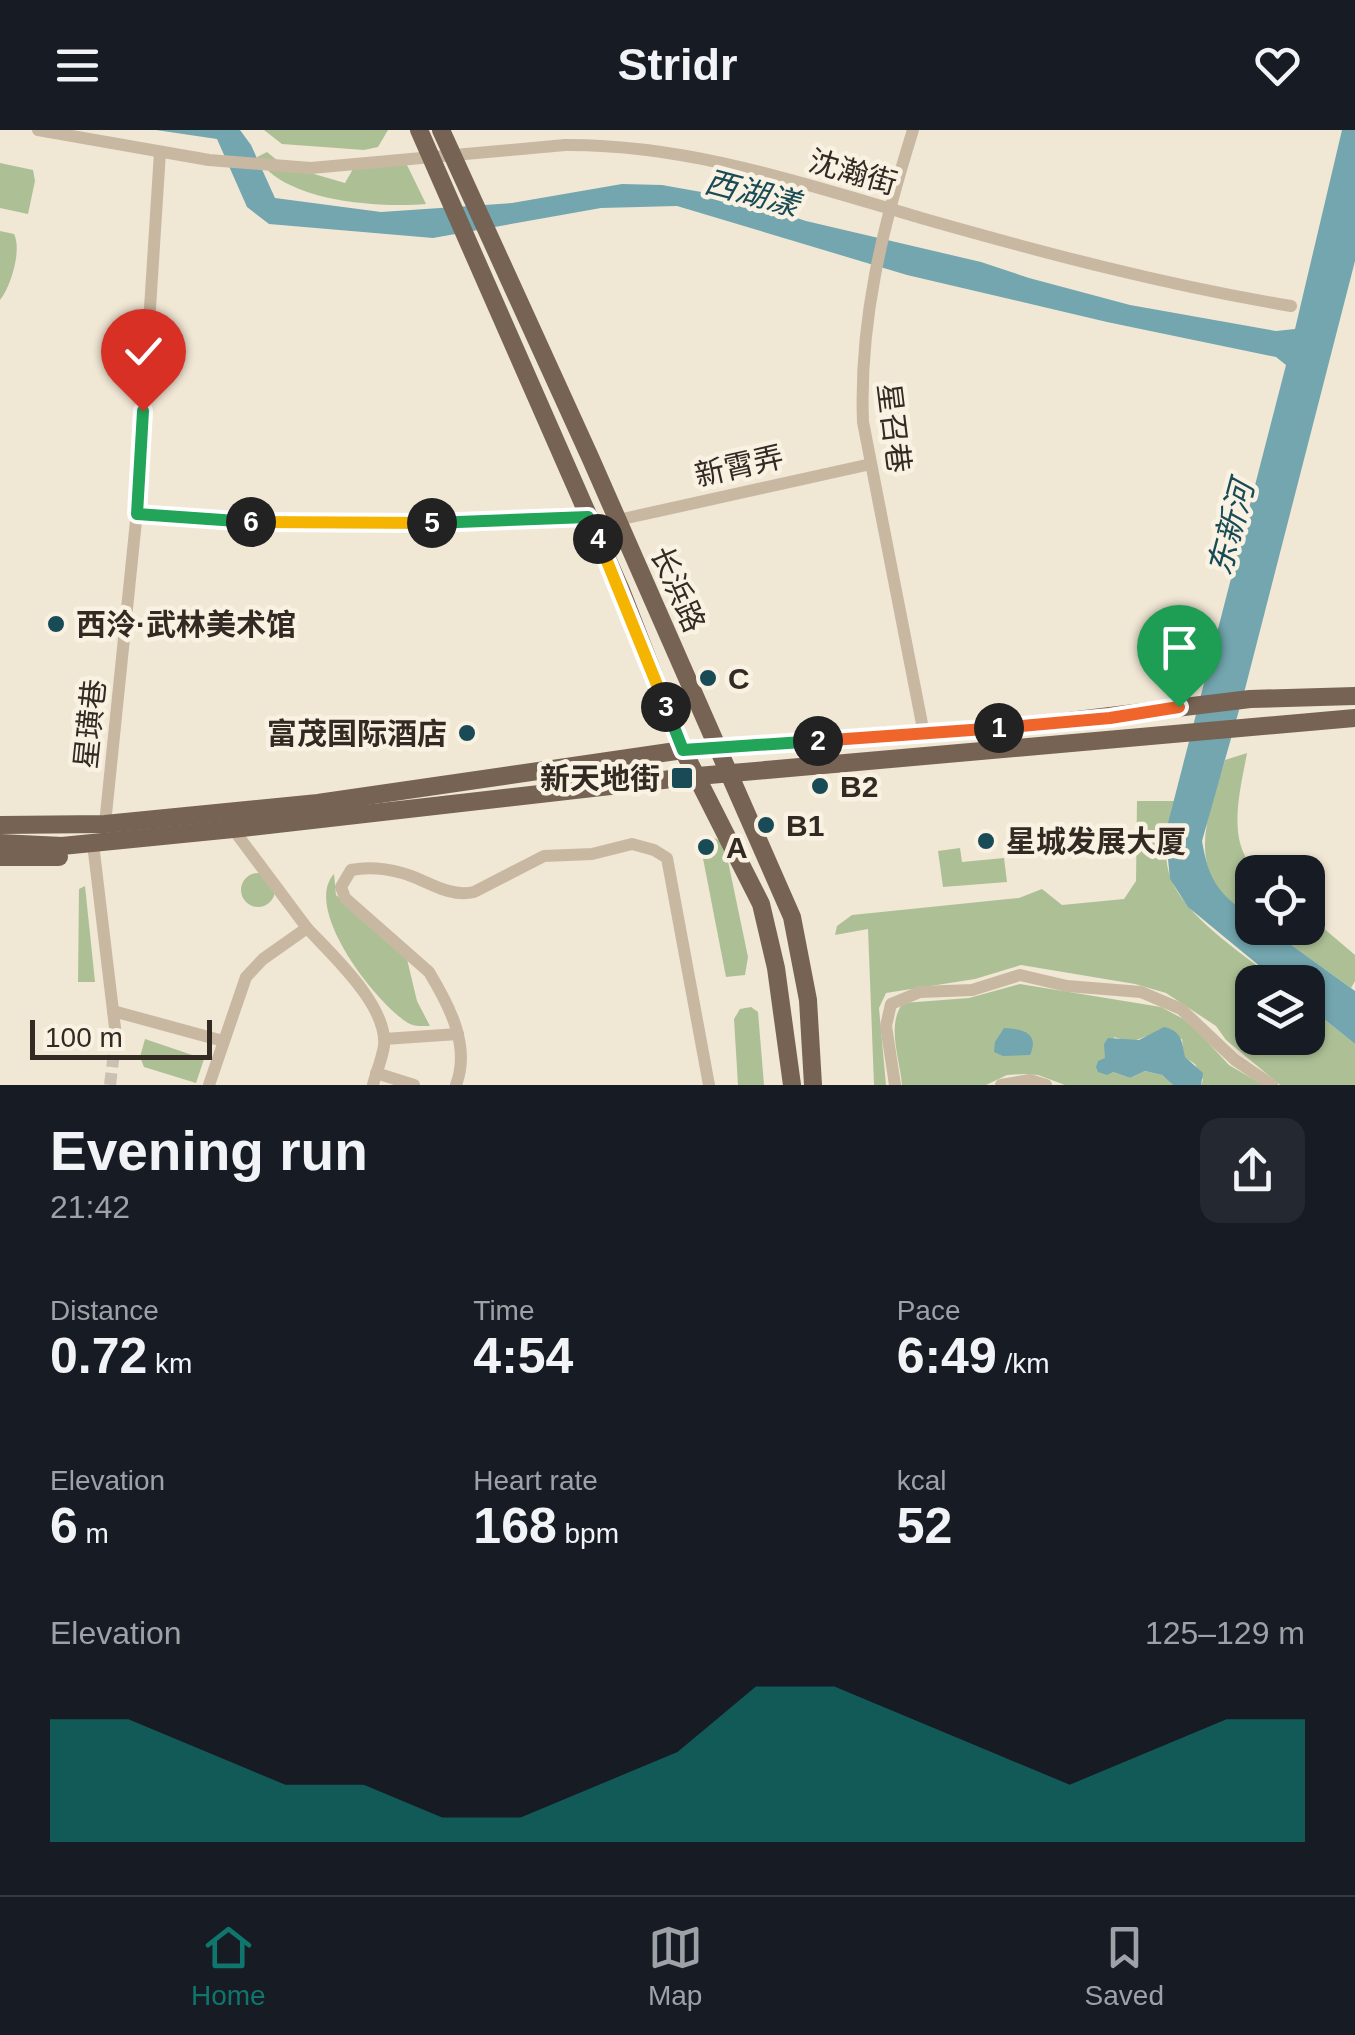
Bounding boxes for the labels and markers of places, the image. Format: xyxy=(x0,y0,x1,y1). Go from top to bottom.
pin xyxy=(101,309,186,412)
pin: 6 xyxy=(226,497,276,547)
pin: 5 xyxy=(407,498,457,548)
pin: 4 xyxy=(573,514,623,564)
pin xyxy=(1137,605,1222,708)
place label: 西泠·武林美术馆 xyxy=(76,608,296,641)
marker: 西泠·武林美术馆 xyxy=(45,613,67,635)
place label: C xyxy=(728,662,750,695)
marker: C xyxy=(697,667,719,689)
pin: 3 xyxy=(641,682,691,732)
pin: 1 xyxy=(974,703,1024,753)
pin: 2 xyxy=(793,716,843,766)
place label: 富茂国际酒店 xyxy=(267,717,447,750)
marker: 富茂国际酒店 xyxy=(456,722,478,744)
place label: 新天地街 xyxy=(540,762,660,795)
marker: 新天地街 xyxy=(669,765,695,791)
place label: B2 xyxy=(840,770,878,803)
marker: B2 xyxy=(809,775,831,797)
place label: B1 xyxy=(786,809,824,842)
marker: B1 xyxy=(755,814,777,836)
place label: 星城发展大厦 xyxy=(1006,825,1186,858)
marker: 星城发展大厦 xyxy=(975,830,997,852)
place label: A xyxy=(726,831,748,864)
marker: A xyxy=(695,836,717,858)

